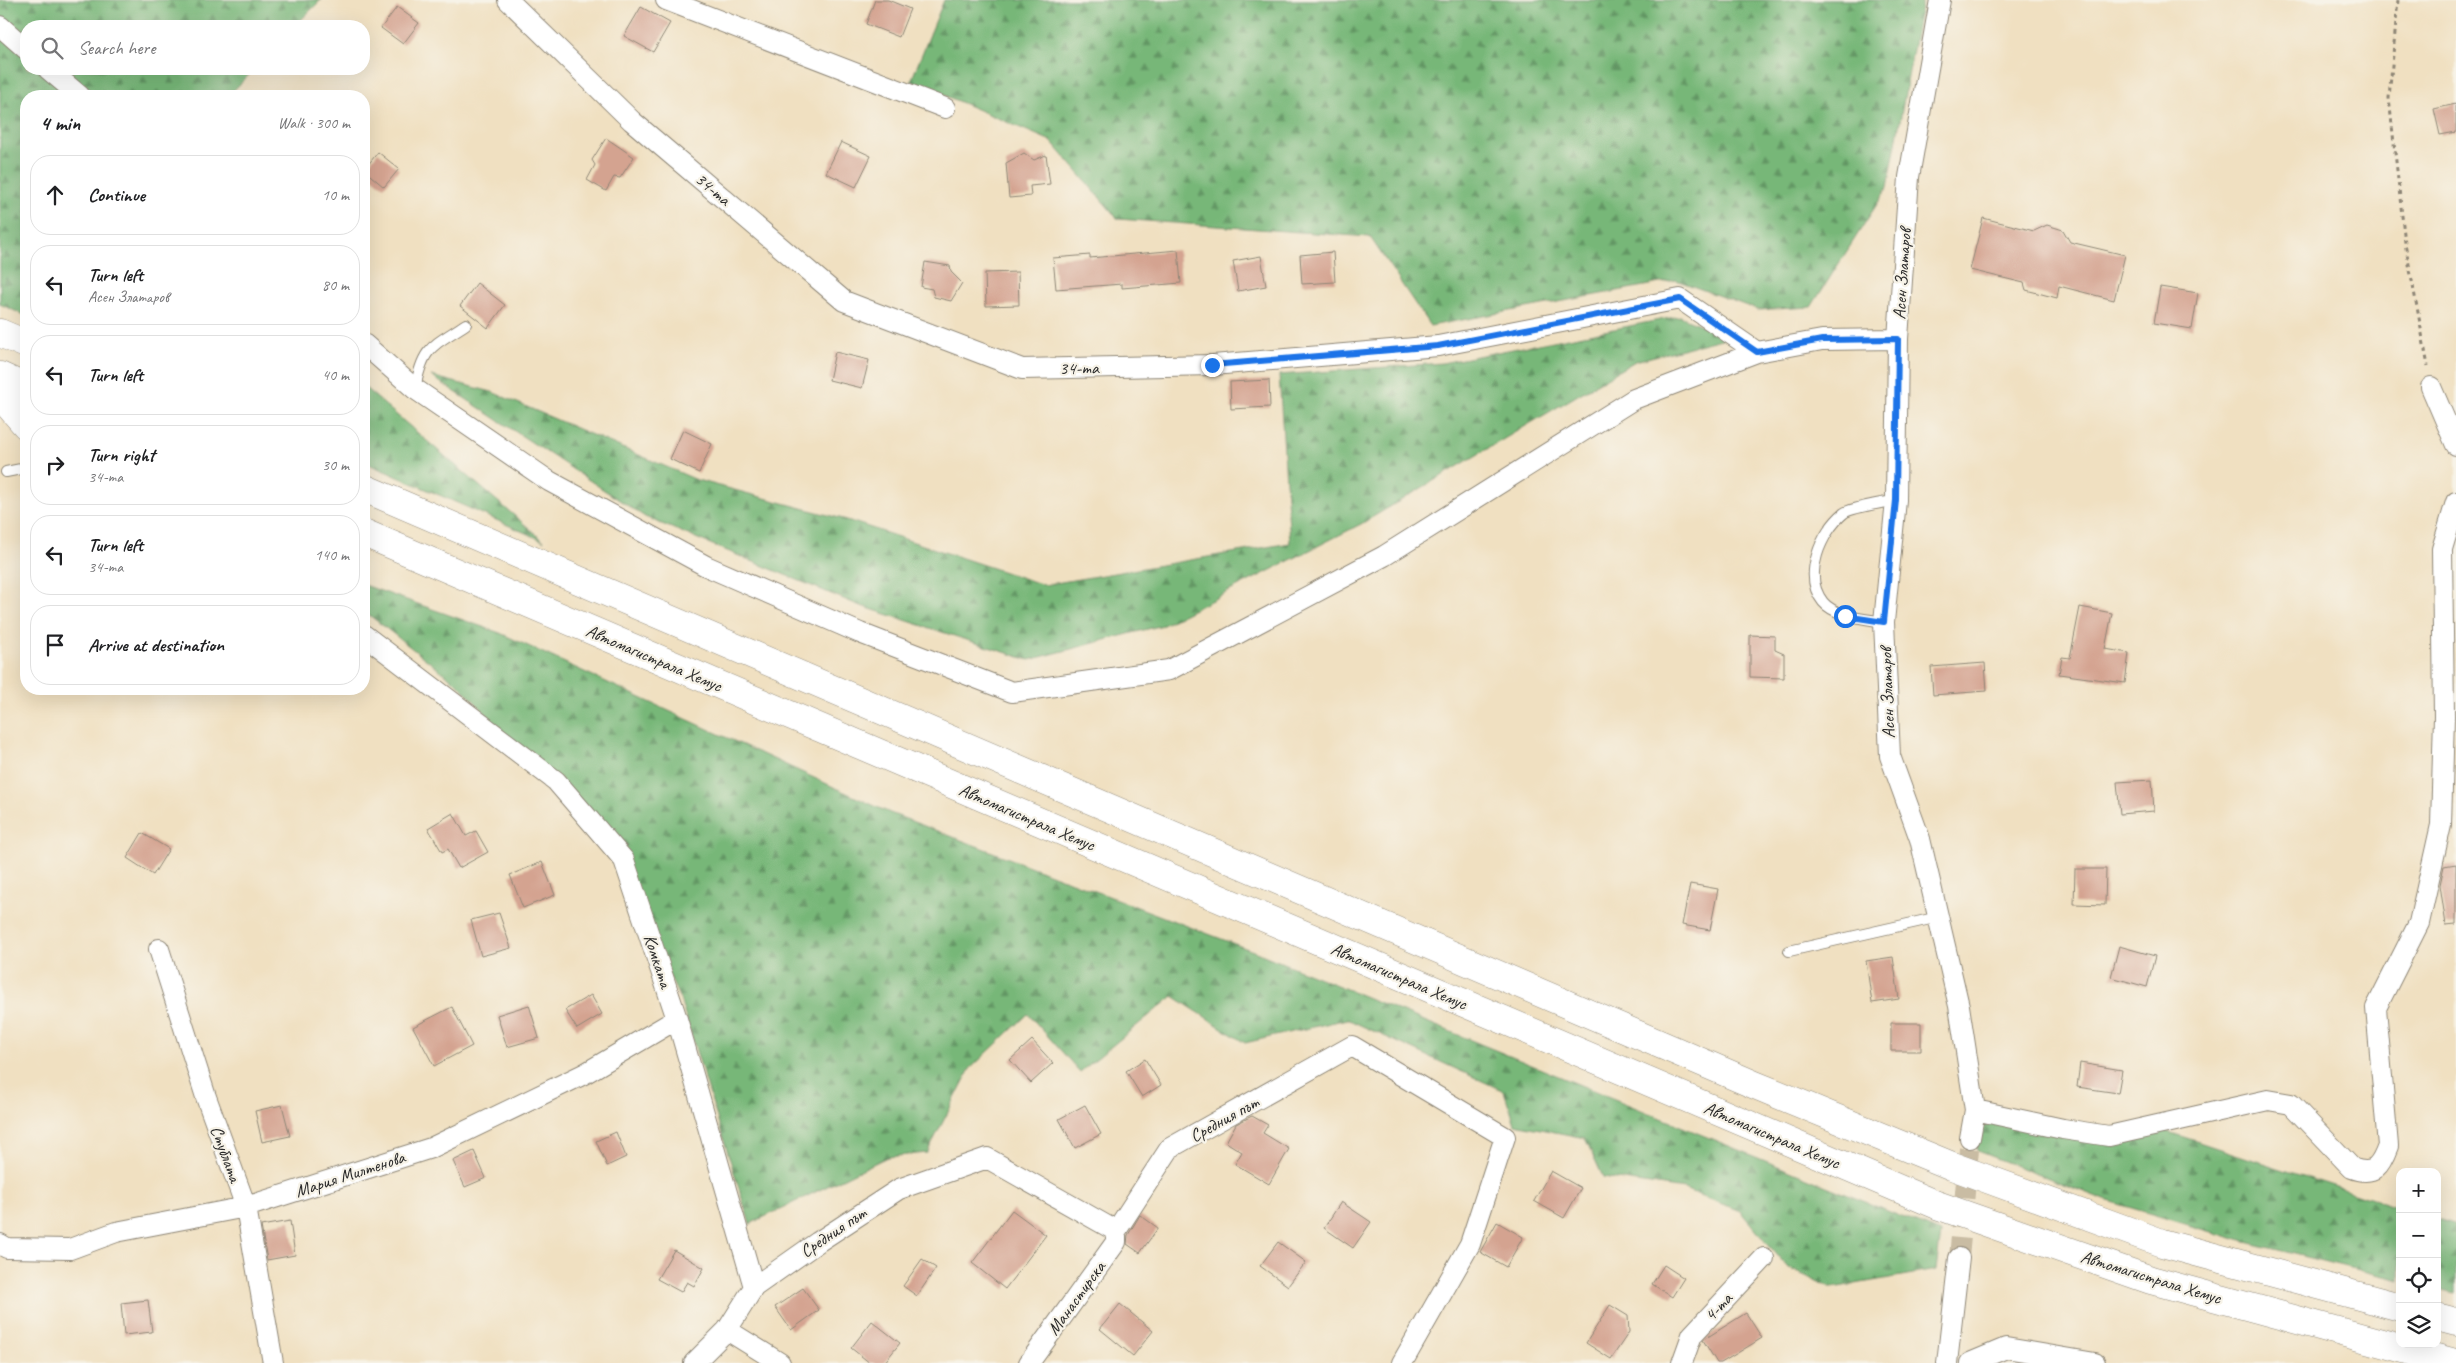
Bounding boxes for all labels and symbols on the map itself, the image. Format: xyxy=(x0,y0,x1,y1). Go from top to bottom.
street label: 34-та xyxy=(691,168,736,211)
street label: Асен Златаров xyxy=(1888,224,1916,320)
route end xyxy=(1201,354,1224,377)
street label: 34-та xyxy=(1059,357,1100,379)
route start xyxy=(1834,605,1857,628)
street label: Автомагистрала Хемус xyxy=(583,619,727,697)
street label: Асен Златаров xyxy=(1874,644,1900,739)
street label: Автомагистрала Хемус xyxy=(956,778,1100,856)
street label: Комката xyxy=(639,931,677,992)
street label: Автомагистрала Хемус xyxy=(1328,937,1472,1015)
street label: Средния път xyxy=(1186,1090,1264,1147)
street label: Автомагистрала Хемус xyxy=(1701,1096,1845,1174)
street label: Стублата xyxy=(206,1123,247,1187)
street label: Мария Милтенова xyxy=(292,1146,409,1202)
street label: Средния път xyxy=(796,1201,872,1262)
street label: Автомагистрала Хемус xyxy=(2078,1245,2225,1309)
street label: Манастирска xyxy=(1042,1256,1111,1339)
street label: 4-та xyxy=(1699,1287,1738,1326)

